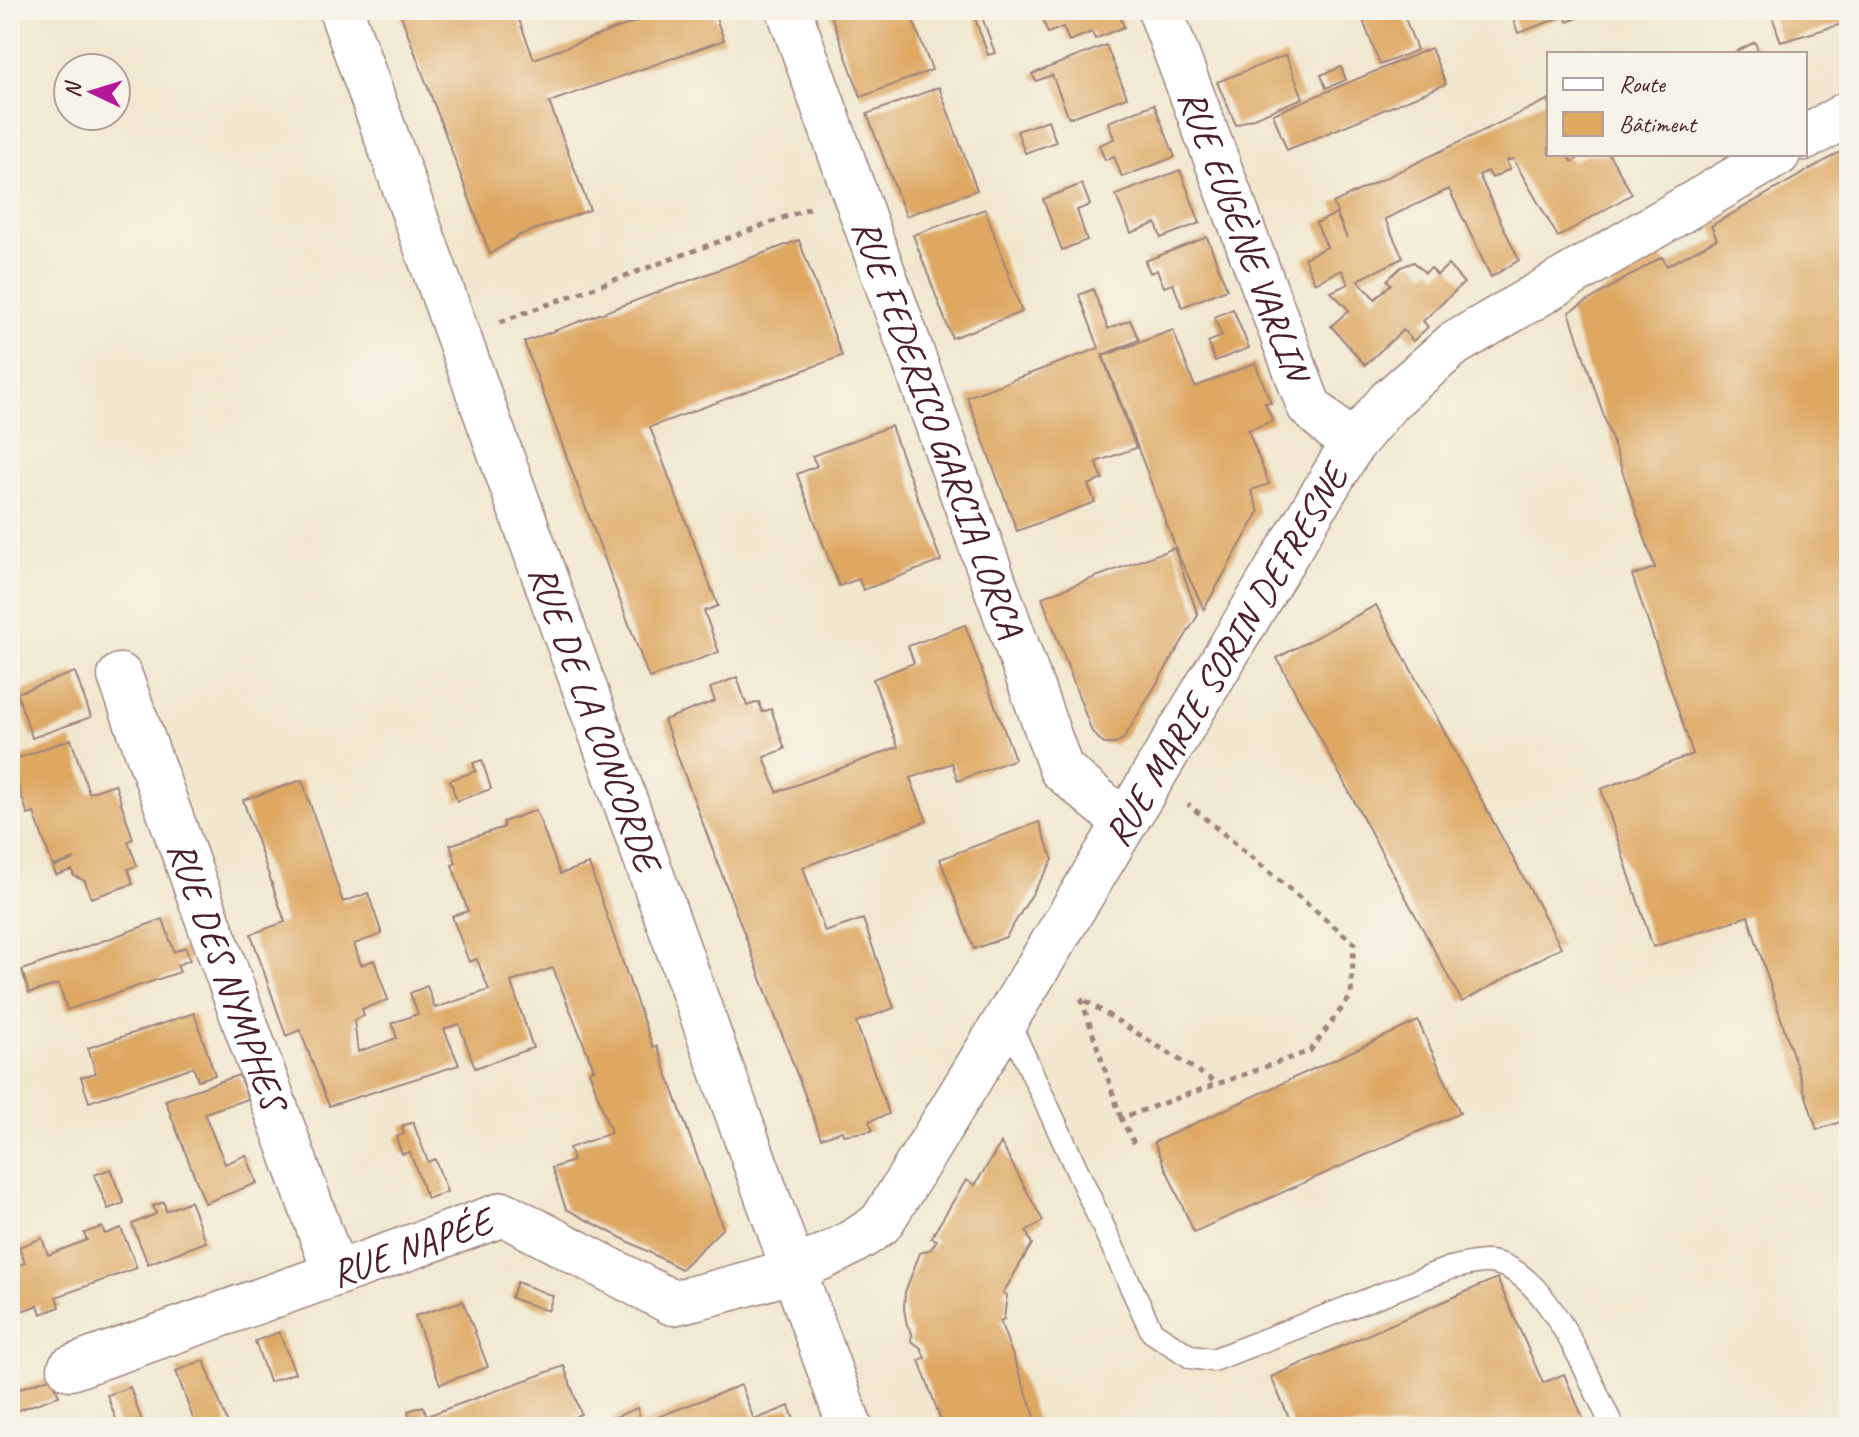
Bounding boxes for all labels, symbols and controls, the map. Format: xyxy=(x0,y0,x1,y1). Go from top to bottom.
north arrow xyxy=(52,52,132,132)
legend xyxy=(1547,52,1807,156)
text: Route xyxy=(1619,69,1667,99)
text: N xyxy=(59,80,88,98)
street label: RUE EUGÈNE VARLIN xyxy=(1168,83,1322,392)
text: Bâtiment xyxy=(1619,109,1698,139)
street label: RUE FEDERICO GARCIA LORCA xyxy=(842,213,1035,644)
street label: RUE MARIE SORIN DEFRESNE xyxy=(1094,452,1361,855)
street label: RUE DE LA CONCORDE xyxy=(518,559,673,881)
street label: RUE DES NYMPHES xyxy=(157,835,299,1121)
street label: RUE NAPÉE xyxy=(325,1196,503,1298)

